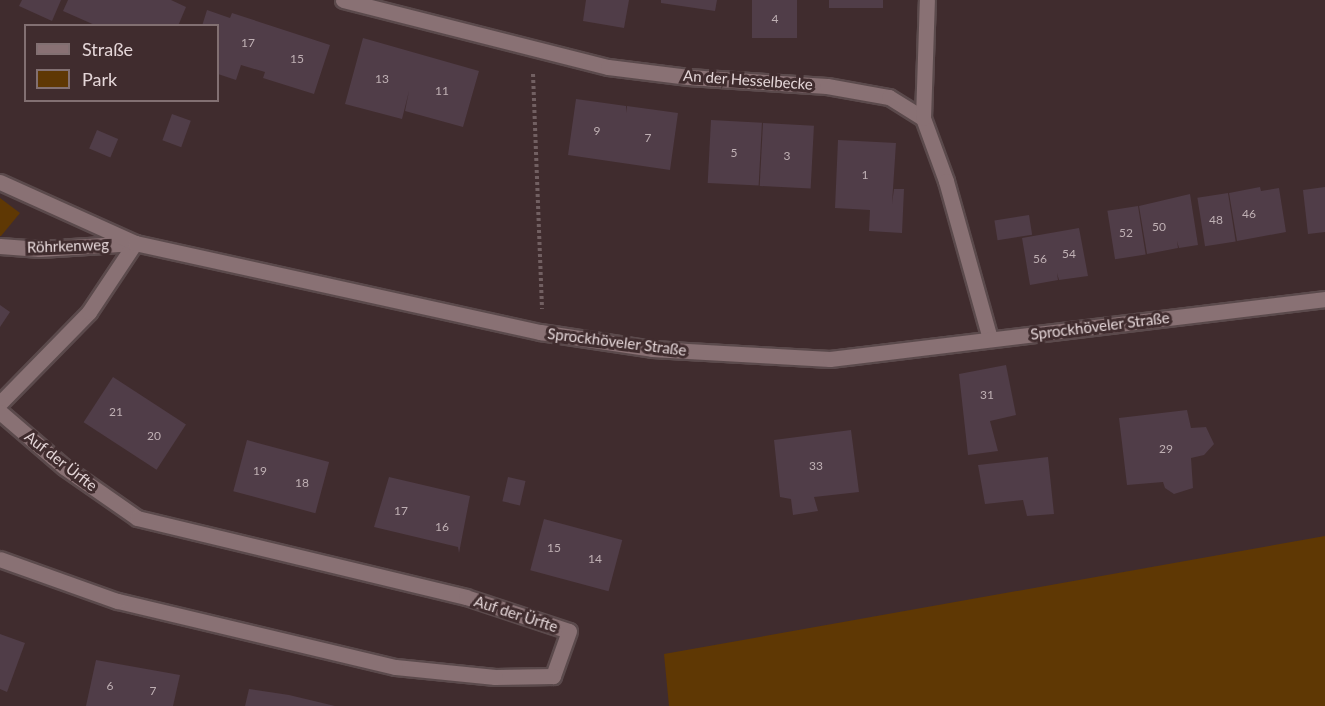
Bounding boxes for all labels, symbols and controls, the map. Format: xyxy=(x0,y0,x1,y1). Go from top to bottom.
house number: 4 xyxy=(772,12,778,26)
legend xyxy=(24,24,219,102)
house number: 17 xyxy=(241,36,255,50)
text: Straße xyxy=(82,38,133,60)
house number: 15 xyxy=(290,52,304,66)
street label: An der Hesselbecke xyxy=(682,66,814,94)
text: Park xyxy=(82,68,117,90)
house number: 13 xyxy=(375,72,389,86)
house number: 11 xyxy=(435,84,449,98)
house number: 9 xyxy=(594,124,600,138)
house number: 7 xyxy=(645,131,651,145)
house number: 5 xyxy=(731,146,737,160)
house number: 3 xyxy=(784,149,790,163)
house number: 1 xyxy=(862,168,868,182)
house number: 46 xyxy=(1242,207,1256,221)
house number: 48 xyxy=(1209,213,1223,227)
house number: 50 xyxy=(1152,220,1166,234)
house number: 52 xyxy=(1119,226,1133,240)
street label: Röhrkenweg xyxy=(27,236,109,256)
house number: 54 xyxy=(1062,247,1076,261)
house number: 56 xyxy=(1033,252,1047,266)
street label: Sprockhöveler Straße xyxy=(1029,309,1171,343)
street label: Sprockhöveler Straße xyxy=(546,325,688,359)
house number: 31 xyxy=(980,388,994,402)
house number: 21 xyxy=(109,405,123,419)
street label: Auf der Ürfte xyxy=(21,427,101,495)
house number: 20 xyxy=(147,429,161,443)
house number: 29 xyxy=(1159,442,1173,456)
house number: 33 xyxy=(809,459,823,473)
house number: 19 xyxy=(253,464,267,478)
house number: 18 xyxy=(295,476,309,490)
house number: 17 xyxy=(394,504,408,518)
house number: 16 xyxy=(435,520,449,534)
house number: 15 xyxy=(547,541,561,555)
house number: 14 xyxy=(588,552,602,566)
street label: Auf der Ürfte xyxy=(472,592,560,636)
house number: 6 xyxy=(107,679,113,693)
house number: 7 xyxy=(150,684,156,698)

